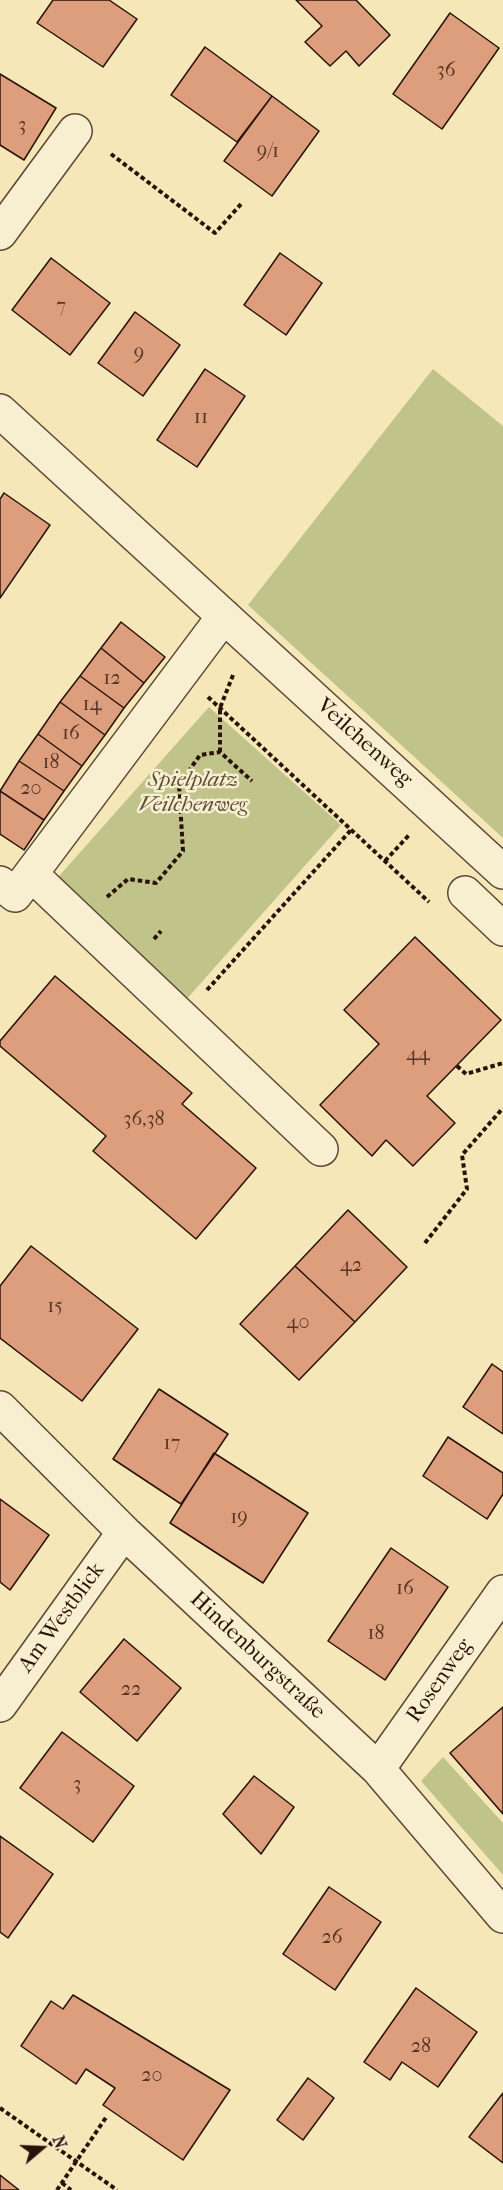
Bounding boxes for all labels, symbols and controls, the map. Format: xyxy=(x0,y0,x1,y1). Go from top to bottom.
house number: 36 xyxy=(436,59,456,83)
house number: 3 xyxy=(18,114,26,138)
house number: 9/1 xyxy=(257,140,279,164)
house number: 7 xyxy=(56,295,66,319)
house number: 9 xyxy=(134,342,144,366)
house number: 11 xyxy=(194,406,208,430)
house number: 12 xyxy=(103,667,121,691)
house number: 14 xyxy=(83,693,101,717)
street label: Veilchenweg xyxy=(311,693,417,793)
house number: 16 xyxy=(62,722,80,746)
house number: 18 xyxy=(42,751,60,775)
park label: Spielplatz Veilchenweg xyxy=(139,768,247,819)
house number: 20 xyxy=(20,777,42,801)
house number: 44 xyxy=(406,1043,430,1067)
house number: 36,38 xyxy=(123,1108,165,1132)
house number: 42 xyxy=(340,1254,362,1278)
house number: 15 xyxy=(47,1295,63,1319)
house number: 40 xyxy=(287,1311,309,1335)
house number: 17 xyxy=(164,1432,180,1456)
house number: 19 xyxy=(230,1506,248,1530)
street label: Am Westblick xyxy=(13,1558,111,1678)
house number: 16 xyxy=(396,1577,414,1601)
street label: Hindenburgstraße xyxy=(184,1587,330,1725)
house number: 18 xyxy=(367,1622,385,1646)
street label: Rosenweg xyxy=(401,1634,479,1728)
house number: 22 xyxy=(121,1678,141,1702)
house number: 3 xyxy=(73,1773,81,1797)
house number: 26 xyxy=(321,1926,343,1950)
house number: 28 xyxy=(411,2035,431,2059)
house number: 20 xyxy=(141,2064,163,2088)
north arrow xyxy=(12,2118,72,2178)
text: N xyxy=(49,2133,70,2151)

